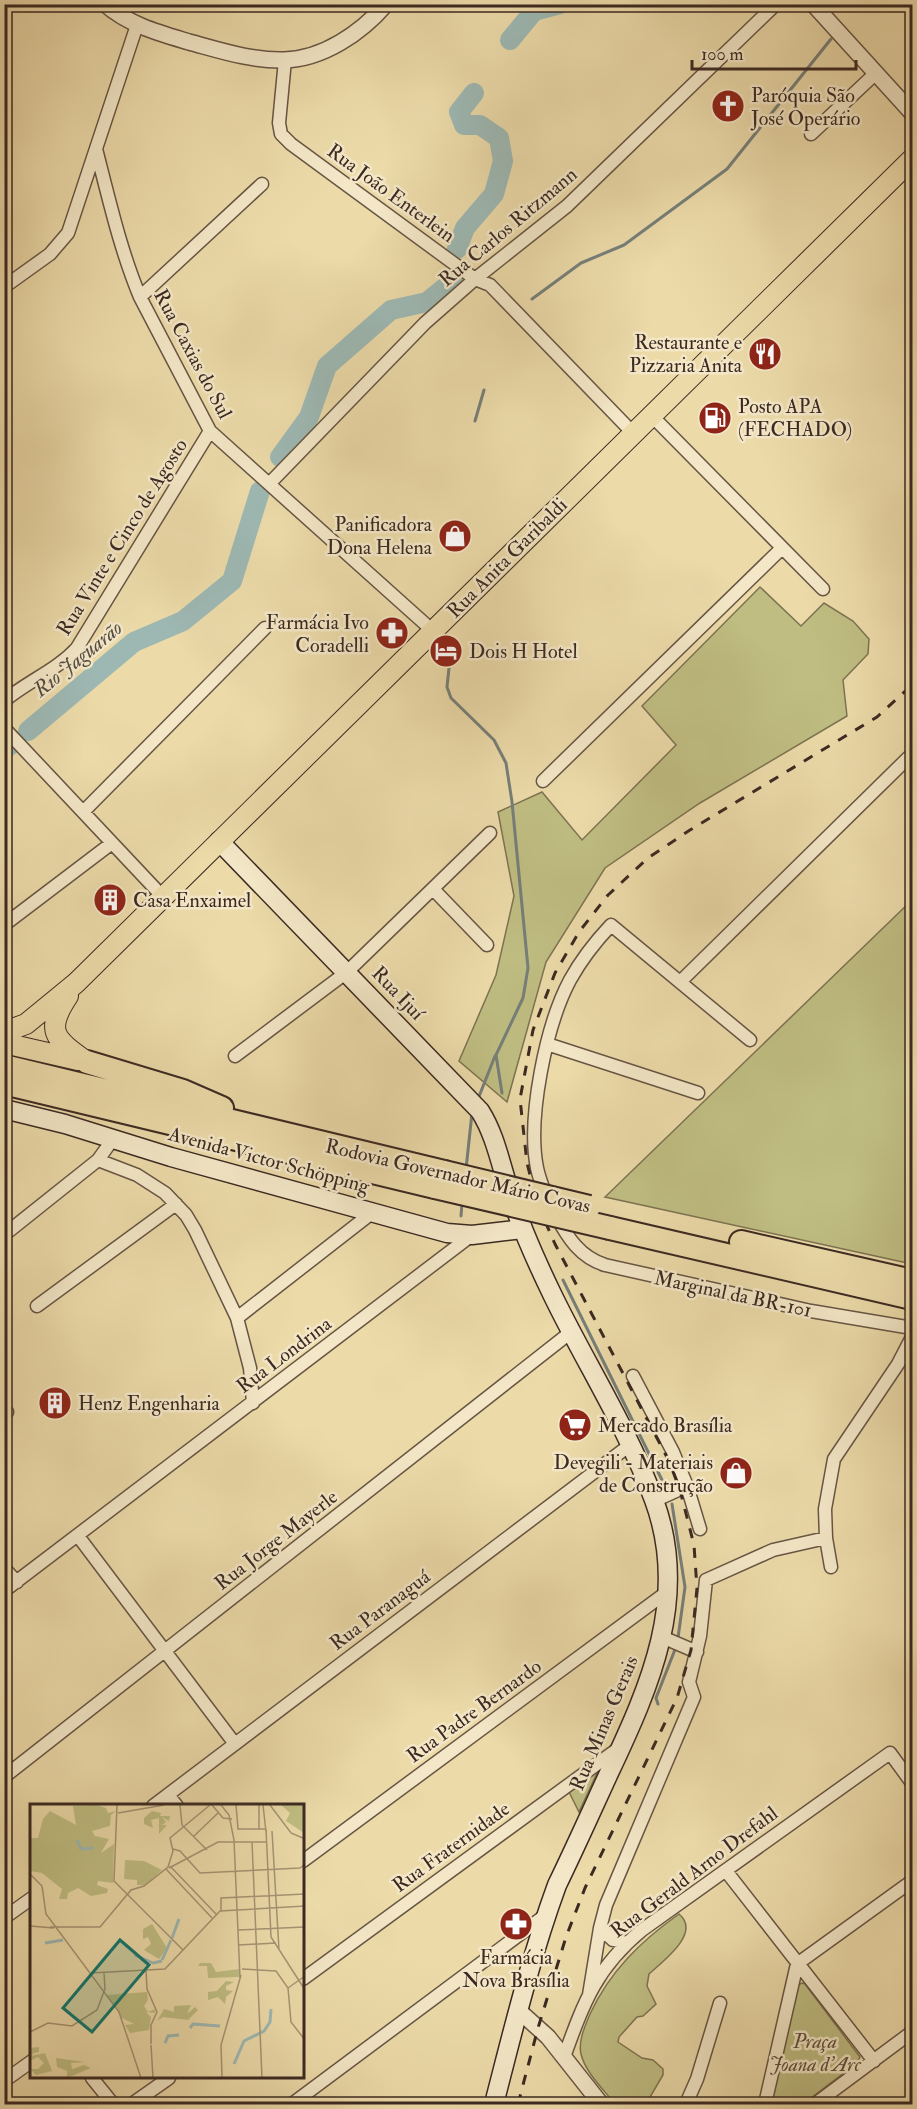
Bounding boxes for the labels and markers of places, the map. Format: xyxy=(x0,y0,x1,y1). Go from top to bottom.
place label: Paróquia São José Operário xyxy=(750,83,860,132)
church icon: Paróquia São José Operário xyxy=(710,88,746,124)
place label: Restaurante e Pizzaria Anita xyxy=(629,330,743,378)
restaurant icon: Restaurante e Pizzaria Anita xyxy=(747,336,783,372)
place label: Posto APA (FECHADO) xyxy=(738,394,852,442)
fuel station icon: Posto APA (FECHADO) xyxy=(697,400,733,436)
place label: Panificadora Dona Helena xyxy=(327,512,433,560)
shop icon: Panificadora Dona Helena xyxy=(437,518,473,554)
place label: Farmácia Ivo Coradelli xyxy=(266,610,369,658)
pharmacy icon: Farmácia Ivo Coradelli xyxy=(374,615,410,651)
hotel icon: Dois H Hotel xyxy=(428,633,464,669)
place label: Dois H Hotel xyxy=(469,639,578,664)
building icon: Casa Enxaimel xyxy=(92,882,128,918)
place label: Casa Enxaimel xyxy=(133,888,251,913)
building icon: Henz Engenharia xyxy=(37,1385,73,1421)
place label: Henz Engenharia xyxy=(78,1391,220,1416)
supermarket icon: Mercado Brasília xyxy=(557,1407,593,1443)
place label: Mercado Brasília xyxy=(598,1413,733,1438)
place label: Devegili - Materiais de Construção xyxy=(554,1450,713,1498)
shop icon: Devegili - Materiais de Construção xyxy=(718,1455,754,1491)
pharmacy icon: Farmácia Nova Brasília xyxy=(498,1906,534,1942)
place label: Farmácia Nova Brasília xyxy=(462,1945,570,1993)

